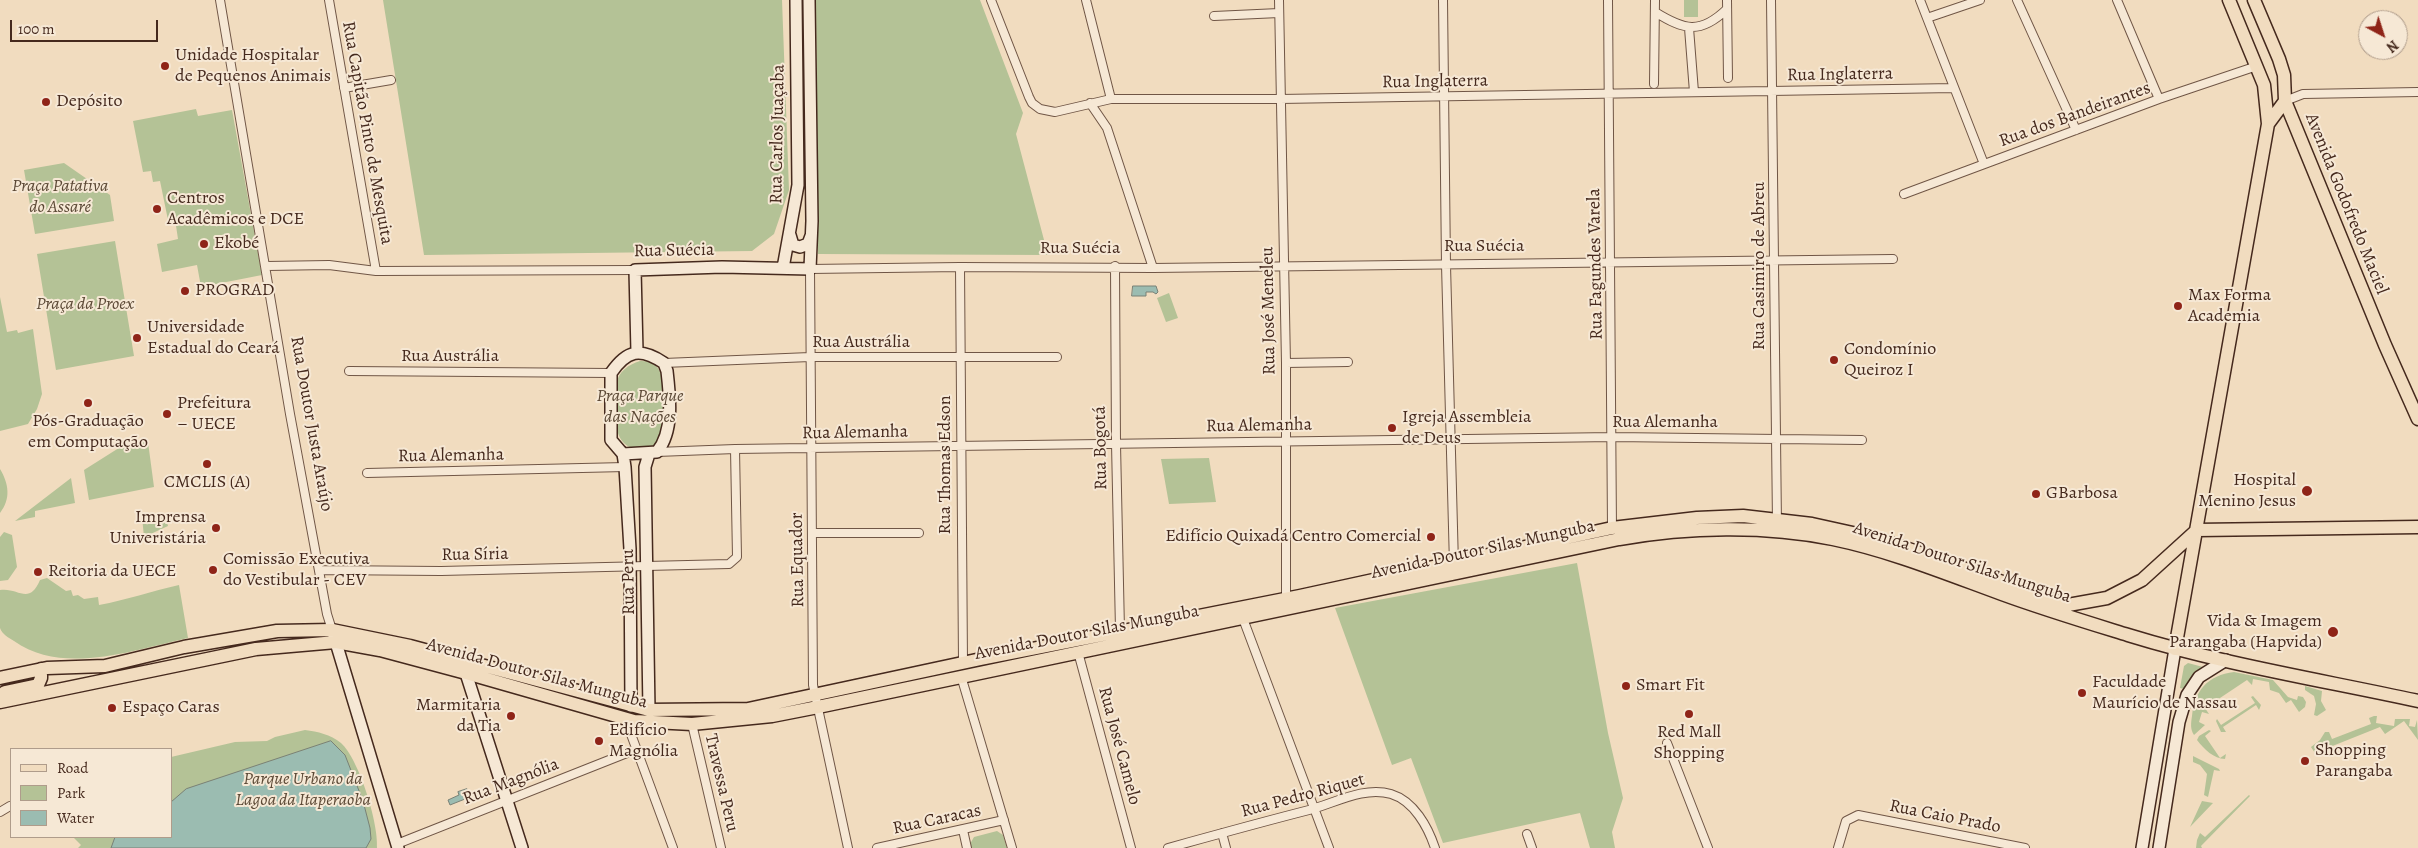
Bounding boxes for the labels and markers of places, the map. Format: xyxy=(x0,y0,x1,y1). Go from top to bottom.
place label: Unidade Hospitalar de Pequenos Animais xyxy=(175,45,331,88)
marker: Unidade Hospitalar de Pequenos Animais xyxy=(159,60,171,72)
place label: Depósito xyxy=(56,91,122,113)
marker: Depósito xyxy=(40,96,52,108)
place label: Centros Acadêmicos e DCE xyxy=(167,188,304,230)
marker: Centros Acadêmicos e DCE xyxy=(151,203,163,215)
place label: Ekobé xyxy=(214,233,259,255)
marker: Ekobé xyxy=(198,238,210,250)
place label: PROGRAD xyxy=(195,280,274,302)
marker: PROGRAD xyxy=(179,285,191,297)
place label: Max Forma Academia xyxy=(2188,285,2271,328)
marker: Max Forma Academia xyxy=(2172,300,2184,312)
place label: Universidade Estadual do Ceará xyxy=(147,317,280,359)
marker: Universidade Estadual do Ceará xyxy=(131,332,143,344)
place label: Condomínio Queiroz I xyxy=(1844,339,1936,382)
marker: Condomínio Queiroz I xyxy=(1828,354,1840,366)
place label: Prefeitura – UECE xyxy=(177,393,251,436)
marker: Pós-Graduação em Computação xyxy=(82,397,94,409)
place label: Igreja Assembleia de Deus xyxy=(1402,407,1531,449)
marker: Prefeitura – UECE xyxy=(161,408,173,420)
place label: Pós-Graduação em Computação xyxy=(28,411,148,454)
marker: Igreja Assembleia de Deus xyxy=(1386,422,1398,434)
marker: CMCLIS (A) xyxy=(201,458,213,470)
place label: Hospital Menino Jesus xyxy=(2198,470,2296,512)
place label: CMCLIS (A) xyxy=(164,472,250,494)
place label: GBarbosa xyxy=(2046,483,2118,505)
marker: Hospital Menino Jesus xyxy=(2300,484,2314,498)
marker: GBarbosa xyxy=(2030,488,2042,500)
place label: Imprensa Univeristária xyxy=(109,507,206,550)
marker: Imprensa Univeristária xyxy=(210,522,222,534)
place label: Edifício Quixadá Centro Comercial xyxy=(1165,526,1421,548)
marker: Edifício Quixadá Centro Comercial xyxy=(1425,531,1437,543)
place label: Comissão Executiva do Vestibular - CEV xyxy=(223,549,370,592)
place label: Reitoria da UECE xyxy=(48,561,176,583)
marker: Comissão Executiva do Vestibular - CEV xyxy=(207,564,219,576)
marker: Reitoria da UECE xyxy=(32,566,44,578)
place label: Vida & Imagem Parangaba (Hapvida) xyxy=(2169,611,2322,654)
marker: Vida & Imagem Parangaba (Hapvida) xyxy=(2326,625,2340,639)
place label: Faculdade Maurício de Nassau xyxy=(2092,672,2237,714)
place label: Smart Fit xyxy=(1636,675,1705,697)
marker: Smart Fit xyxy=(1620,680,1632,692)
marker: Faculdade Maurício de Nassau xyxy=(2076,687,2088,699)
place label: Marmitaria da Tia xyxy=(416,695,501,738)
place label: Espaço Caras xyxy=(122,697,220,719)
marker: Espaço Caras xyxy=(106,702,118,714)
marker: Red Mall Shopping xyxy=(1683,708,1695,720)
marker: Marmitaria da Tia xyxy=(505,710,517,722)
place label: Edifício Magnólia xyxy=(609,720,678,762)
place label: Red Mall Shopping xyxy=(1654,722,1724,764)
marker: Edifício Magnólia xyxy=(593,735,605,747)
place label: Shopping Parangaba xyxy=(2315,740,2393,782)
marker: Shopping Parangaba xyxy=(2299,755,2311,767)

